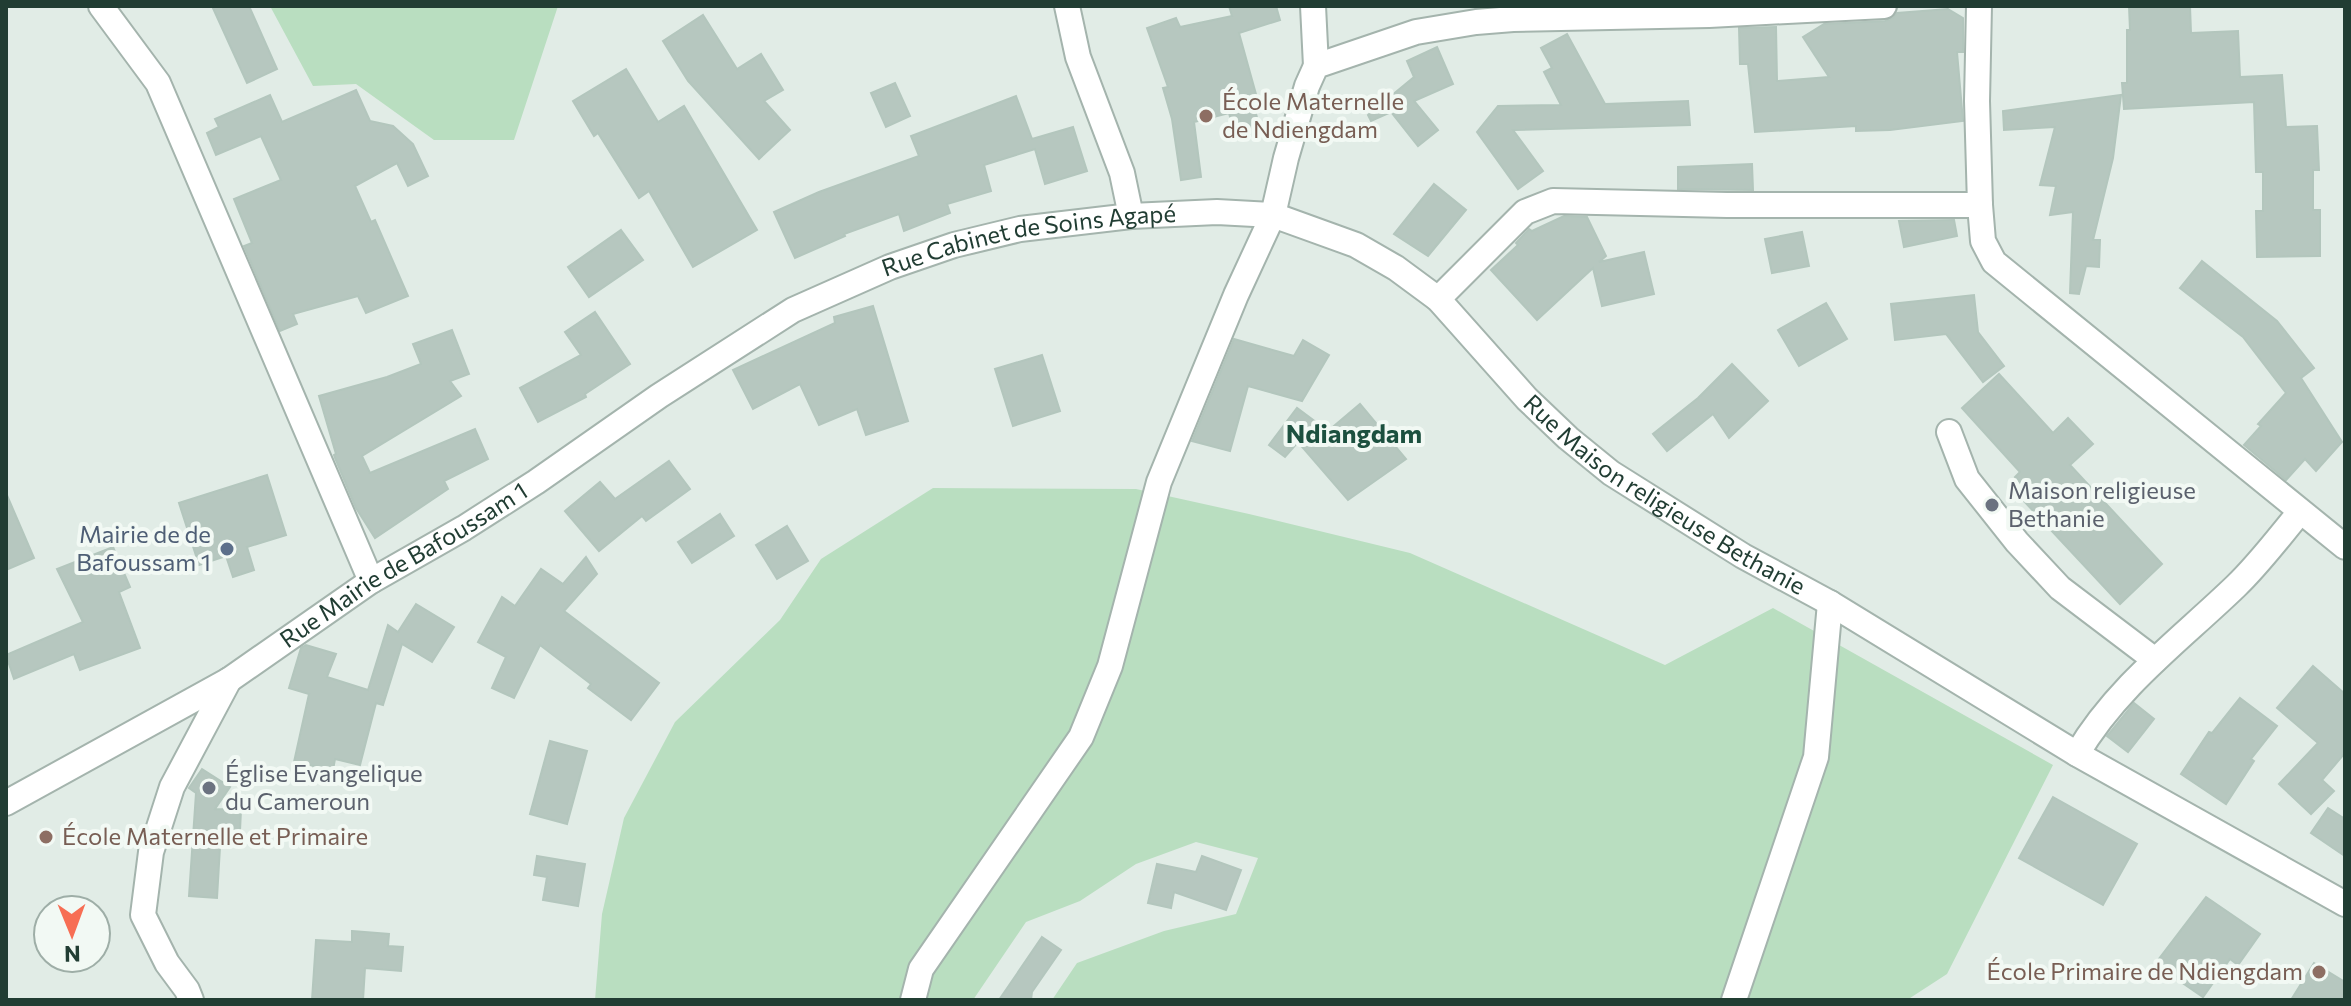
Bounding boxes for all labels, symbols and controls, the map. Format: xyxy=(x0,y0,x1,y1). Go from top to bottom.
place label: École Maternelle de Ndiengdam xyxy=(1222,86,1404,143)
marker: École Maternelle de Ndiengdam xyxy=(1197,107,1215,125)
street label: Rue Cabinet de Soins Agapé xyxy=(878,198,1177,282)
street label: Rue Maison religieuse Bethanie xyxy=(1518,388,1811,600)
district label: Ndiangdam xyxy=(1286,417,1422,448)
street label: Rue Mairie de Bafoussam 1 xyxy=(274,475,532,653)
place label: Maison religieuse Bethanie xyxy=(2008,475,2196,532)
marker: Maison religieuse Bethanie xyxy=(1983,496,2001,514)
place label: Mairie de de Bafoussam 1 xyxy=(76,519,211,576)
marker: Mairie de de Bafoussam 1 xyxy=(218,540,236,558)
place label: Église Evangelique du Cameroun xyxy=(225,758,423,815)
marker: Église Evangelique du Cameroun xyxy=(200,779,218,797)
place label: École Maternelle et Primaire xyxy=(62,821,368,850)
marker: École Maternelle et Primaire xyxy=(37,828,55,846)
north arrow xyxy=(32,894,112,974)
text: N xyxy=(64,941,81,968)
place label: École Primaire de Ndiengdam xyxy=(1986,956,2303,985)
marker: École Primaire de Ndiengdam xyxy=(2310,963,2328,981)

